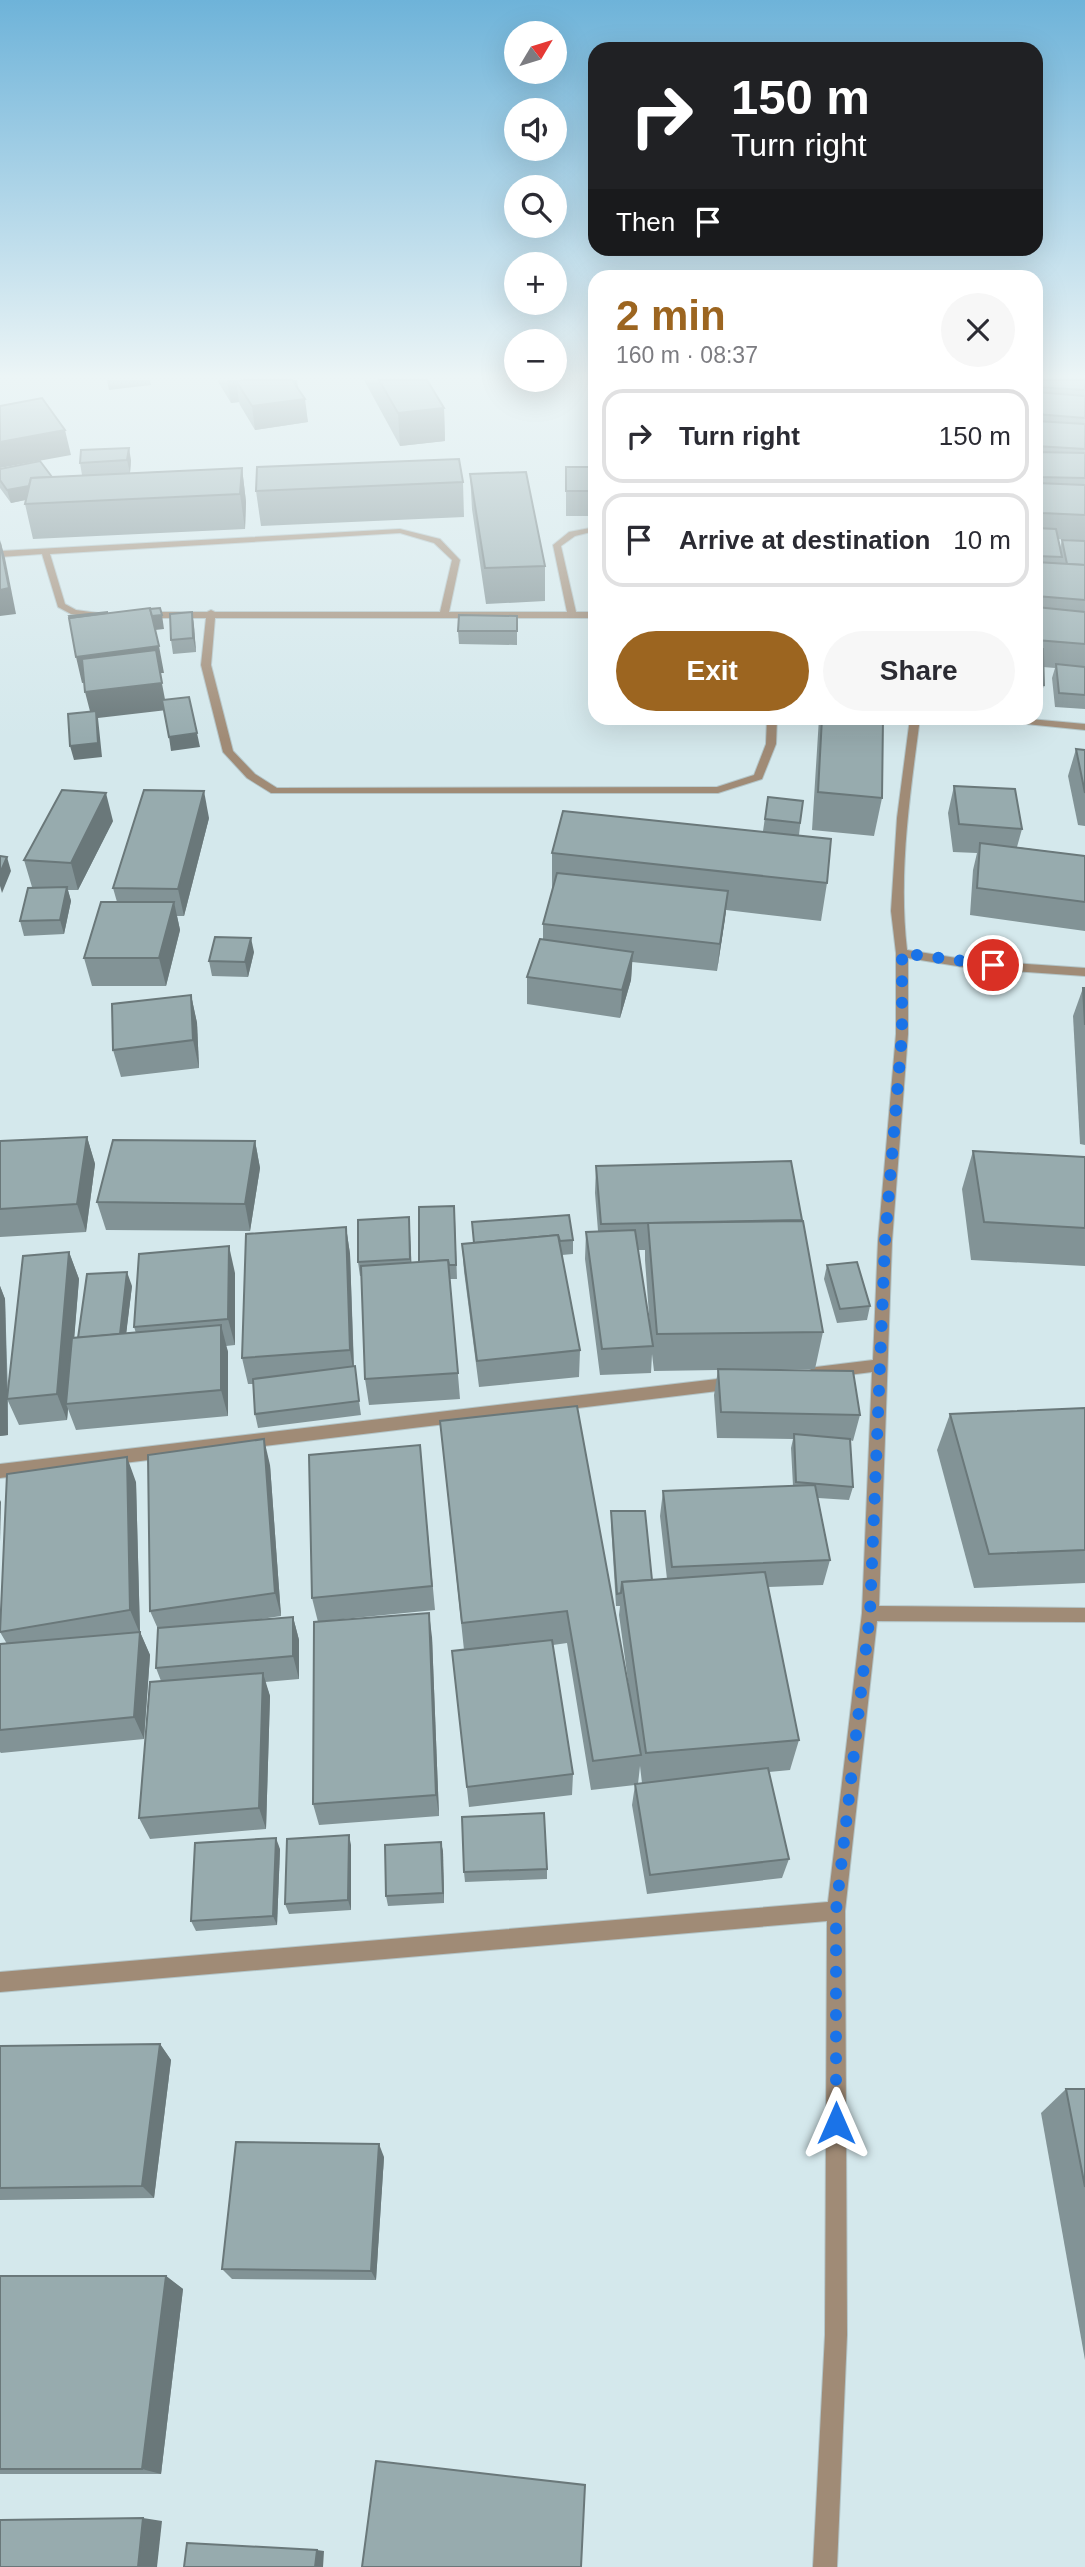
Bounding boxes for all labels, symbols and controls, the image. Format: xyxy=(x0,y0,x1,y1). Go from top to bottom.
north arrow xyxy=(504,21,567,84)
map controls xyxy=(504,21,567,392)
icon: right xyxy=(616,70,707,161)
text: 150 m xyxy=(731,70,870,124)
button: sound xyxy=(504,98,567,161)
text: Turn right xyxy=(731,127,867,163)
button: search xyxy=(504,175,567,238)
icon: arrive xyxy=(689,203,727,241)
text: Then xyxy=(616,207,675,237)
button: + xyxy=(504,252,567,315)
text: 2 min xyxy=(616,292,726,339)
button: close xyxy=(941,293,1015,367)
button: − xyxy=(504,329,567,392)
text: 160 m · 08:37 xyxy=(616,342,758,368)
icon: right xyxy=(620,417,658,455)
text: Turn right xyxy=(679,421,800,451)
text: 150 m xyxy=(939,421,1011,451)
icon: arrive xyxy=(620,521,658,559)
text: Arrive at destination xyxy=(679,525,930,555)
text: 10 m xyxy=(953,525,1011,555)
button: Exit xyxy=(616,631,809,711)
button: Share xyxy=(823,631,1015,711)
pin xyxy=(963,935,1023,995)
icon: arrive xyxy=(974,946,1012,984)
position arrow xyxy=(799,2086,873,2160)

